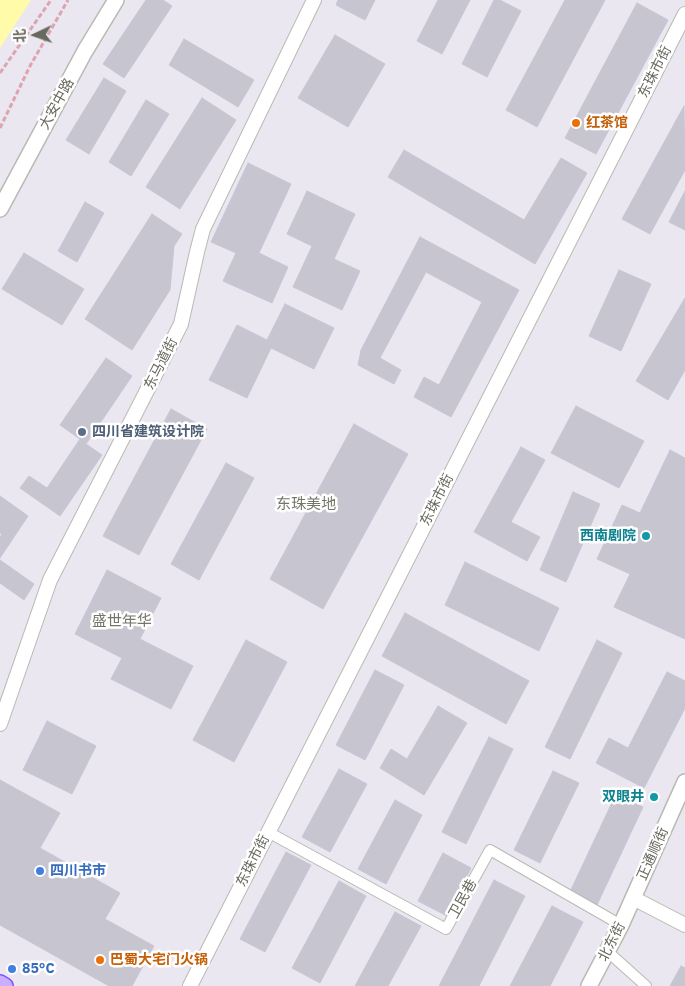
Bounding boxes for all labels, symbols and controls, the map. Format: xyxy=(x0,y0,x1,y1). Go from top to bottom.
north arrow xyxy=(10,10,60,60)
text: 北 xyxy=(11,28,29,43)
street label: 东珠市街 xyxy=(635,43,675,101)
street label: 大安中路 xyxy=(36,75,78,133)
place label: 红茶馆 xyxy=(586,115,628,131)
marker: 红茶馆 xyxy=(570,117,582,129)
street label: 东马道街 xyxy=(141,335,181,393)
place label: 四川省建筑设计院 xyxy=(92,424,204,440)
marker: 四川省建筑设计院 xyxy=(76,426,88,438)
street label: 东珠市街 xyxy=(417,471,457,529)
district label: 东珠美地 xyxy=(276,496,336,514)
place label: 西南剧院 xyxy=(580,528,636,544)
marker: 西南剧院 xyxy=(640,530,652,542)
district label: 盛世年华 xyxy=(92,613,152,631)
place label: 双眼井 xyxy=(602,789,644,805)
marker: 双眼井 xyxy=(648,791,660,803)
street label: 正通顺街 xyxy=(634,825,672,883)
street label: 东珠市街 xyxy=(233,832,273,890)
place label: 四川书市 xyxy=(50,863,106,879)
marker: 四川书市 xyxy=(34,865,46,877)
street label: 卫民巷 xyxy=(445,877,481,921)
street label: 北东街 xyxy=(595,919,629,965)
place label: 巴蜀大宅门火锅 xyxy=(110,952,208,968)
marker: 巴蜀大宅门火锅 xyxy=(94,954,106,966)
place label: 85°C xyxy=(22,961,54,977)
marker: 85°C xyxy=(6,963,18,975)

